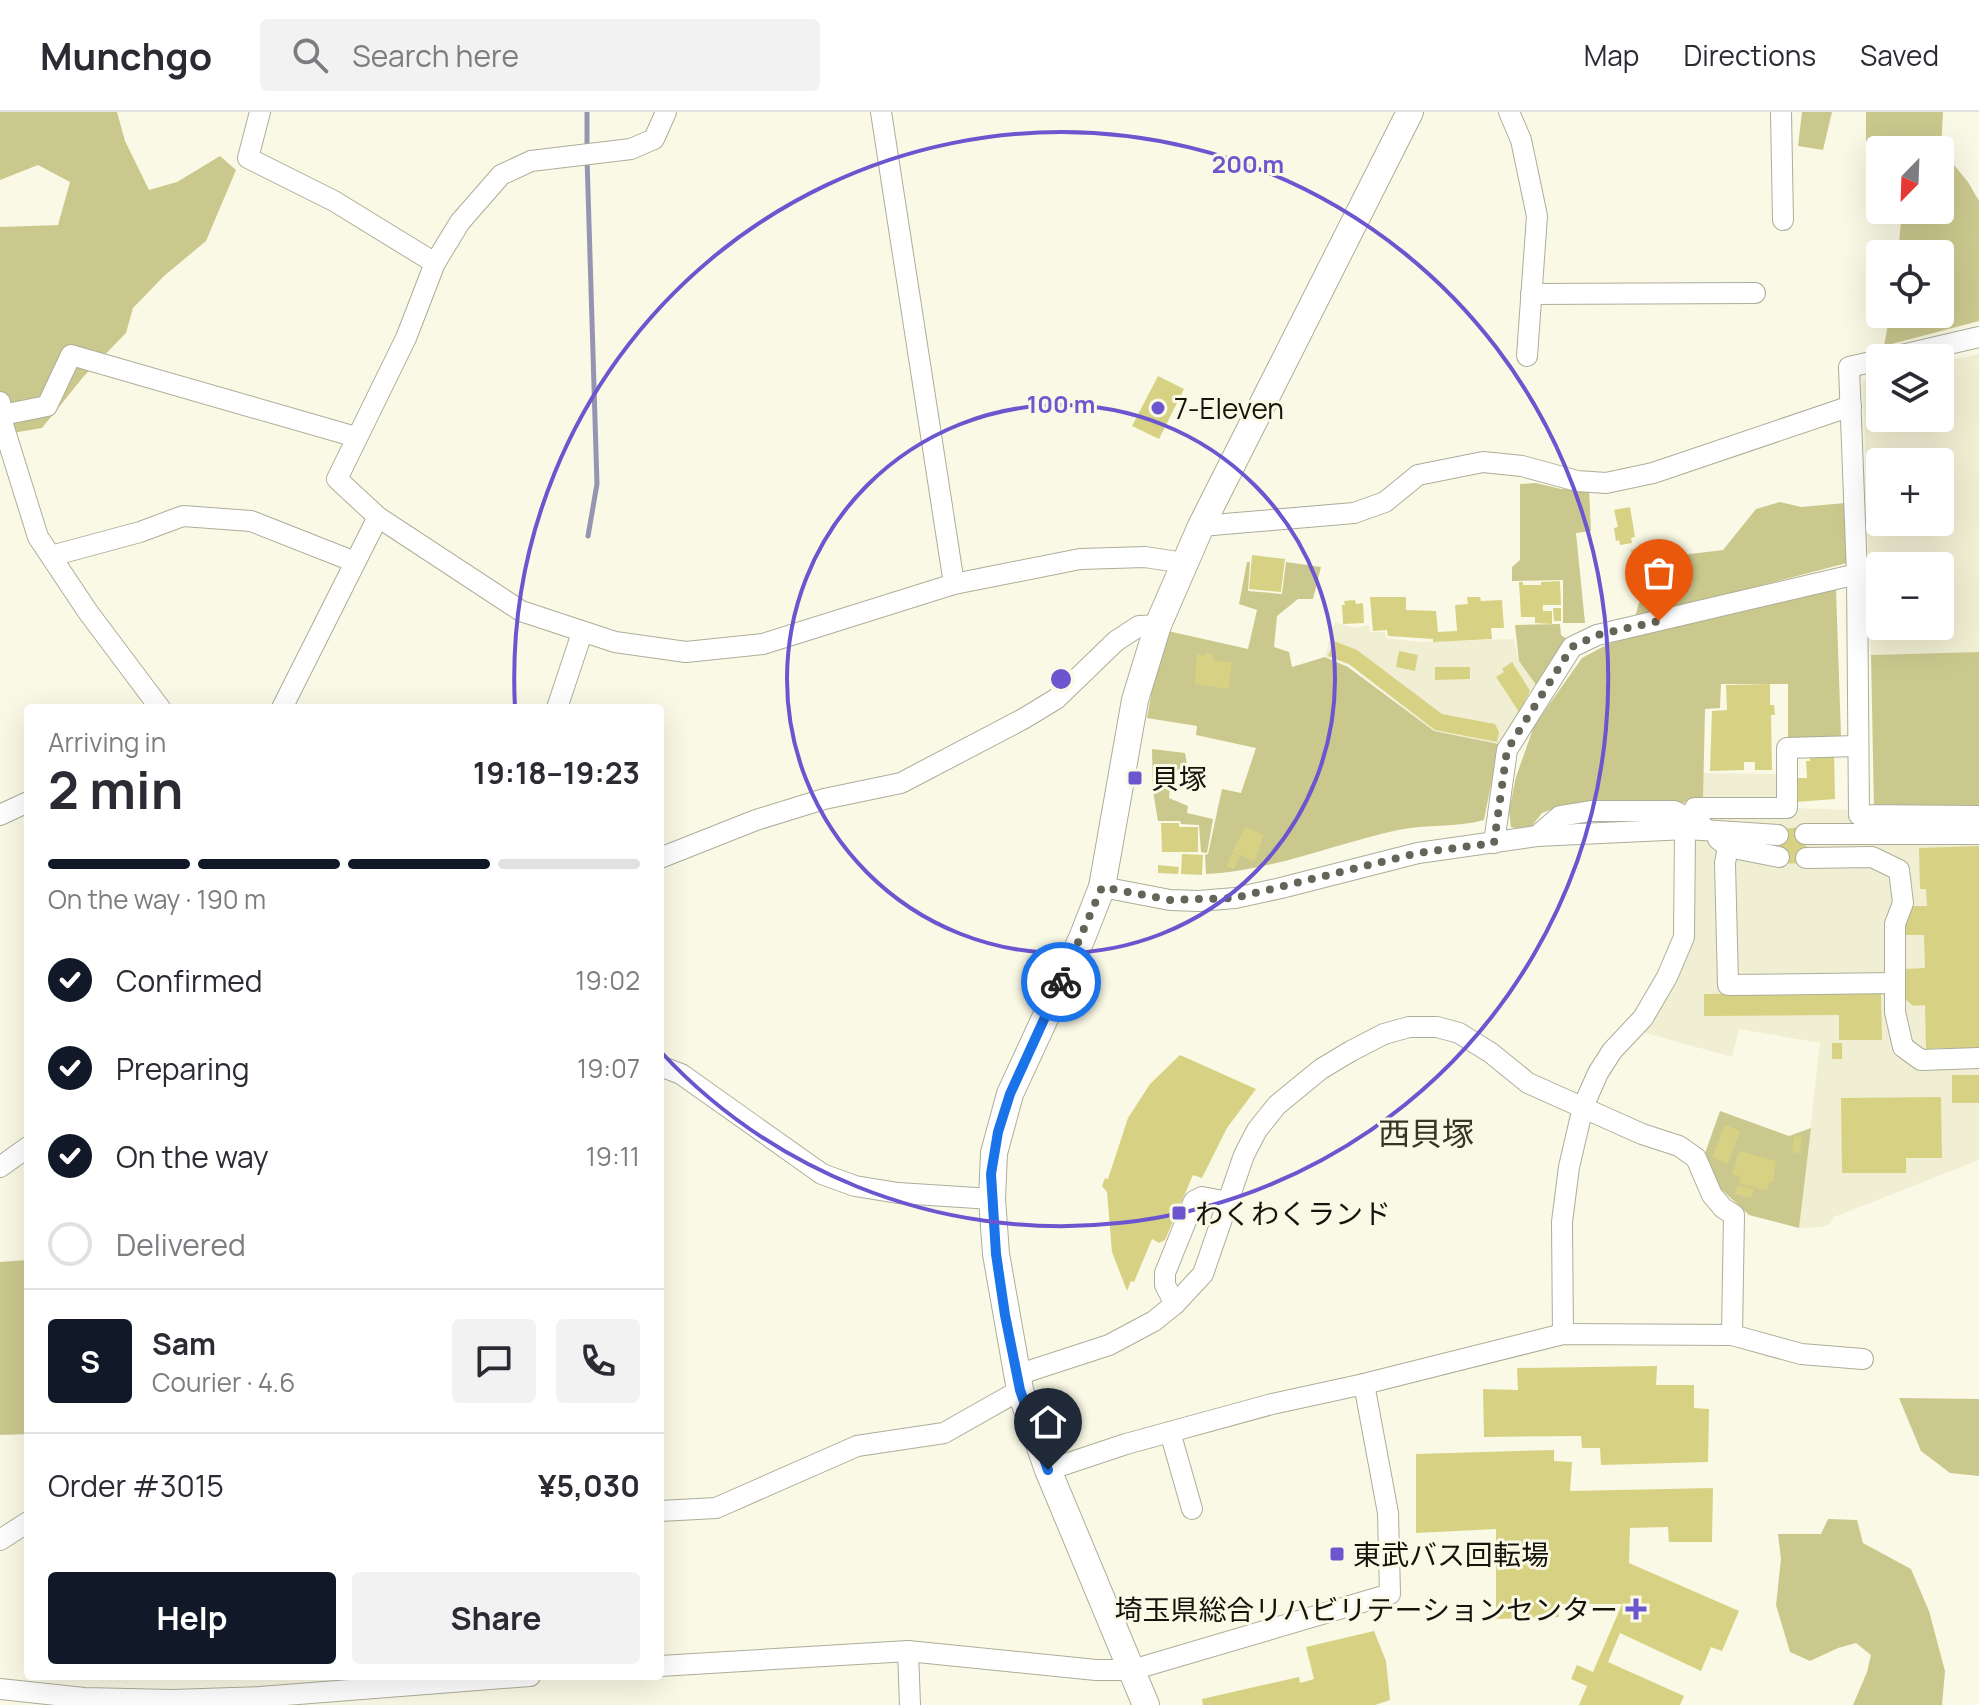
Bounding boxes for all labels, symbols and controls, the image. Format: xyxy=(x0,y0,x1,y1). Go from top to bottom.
search box xyxy=(260,19,820,91)
text: Munchgo xyxy=(40,29,212,81)
icon: search xyxy=(288,33,332,77)
text: Search here xyxy=(352,35,519,76)
text: Map xyxy=(1584,36,1639,74)
text: Directions xyxy=(1683,36,1816,74)
text: Saved xyxy=(1860,36,1939,74)
north arrow xyxy=(1866,136,1954,224)
map controls xyxy=(1866,136,1954,640)
text: 200 m xyxy=(1212,147,1284,180)
button: locate xyxy=(1866,240,1954,328)
button: layers xyxy=(1866,344,1954,432)
text: 100 m xyxy=(1027,387,1095,420)
place label: 7-Eleven xyxy=(1174,389,1284,427)
marker: 7-Eleven xyxy=(1149,399,1167,417)
button: + xyxy=(1866,448,1954,536)
pin xyxy=(1625,539,1693,621)
icon: bag xyxy=(1637,551,1681,595)
button: − xyxy=(1866,552,1954,640)
centre of rings xyxy=(1047,665,1075,693)
text: Arriving in xyxy=(48,724,166,760)
text: 19:18–19:23 xyxy=(473,752,640,793)
text: 2 min xyxy=(48,754,183,825)
place label: 貝塚 xyxy=(1151,759,1207,797)
marker: 貝塚 xyxy=(1126,769,1144,787)
text: On the way · 190 m xyxy=(48,881,266,917)
courier xyxy=(1021,942,1101,1022)
icon: check xyxy=(48,958,92,1002)
text: Confirmed xyxy=(116,960,263,1001)
icon: bike xyxy=(1039,960,1083,1004)
text: 19:02 xyxy=(575,962,640,998)
icon: check xyxy=(48,1046,92,1090)
text: Preparing xyxy=(116,1048,250,1089)
text: 19:07 xyxy=(577,1050,640,1086)
district label: 西貝塚 xyxy=(1378,1111,1474,1155)
icon: check xyxy=(48,1134,92,1178)
text: On the way xyxy=(116,1136,269,1177)
text: 19:11 xyxy=(586,1138,640,1174)
place label: わくわくランド xyxy=(1195,1194,1391,1232)
marker: わくわくランド xyxy=(1170,1204,1188,1222)
text: Delivered xyxy=(116,1224,246,1265)
button: chat xyxy=(452,1319,536,1403)
button: phone xyxy=(556,1319,640,1403)
text: Sam xyxy=(152,1323,216,1364)
text: S xyxy=(80,1341,100,1382)
text: Courier · 4.6 xyxy=(152,1364,295,1400)
pin xyxy=(1014,1388,1082,1470)
icon: home xyxy=(1026,1400,1070,1444)
text: Order #3015 xyxy=(48,1465,224,1506)
text: ¥5,030 xyxy=(538,1465,640,1506)
place label: 東武バス回転場 xyxy=(1353,1535,1549,1573)
marker: 東武バス回転場 xyxy=(1328,1545,1346,1563)
button: Help xyxy=(48,1572,336,1664)
button: Share xyxy=(352,1572,640,1664)
place label: 埼玉県総合リハビリテーションセンター xyxy=(1115,1590,1618,1628)
marker: 埼玉県総合リハビリテーションセンター xyxy=(1625,1598,1647,1620)

